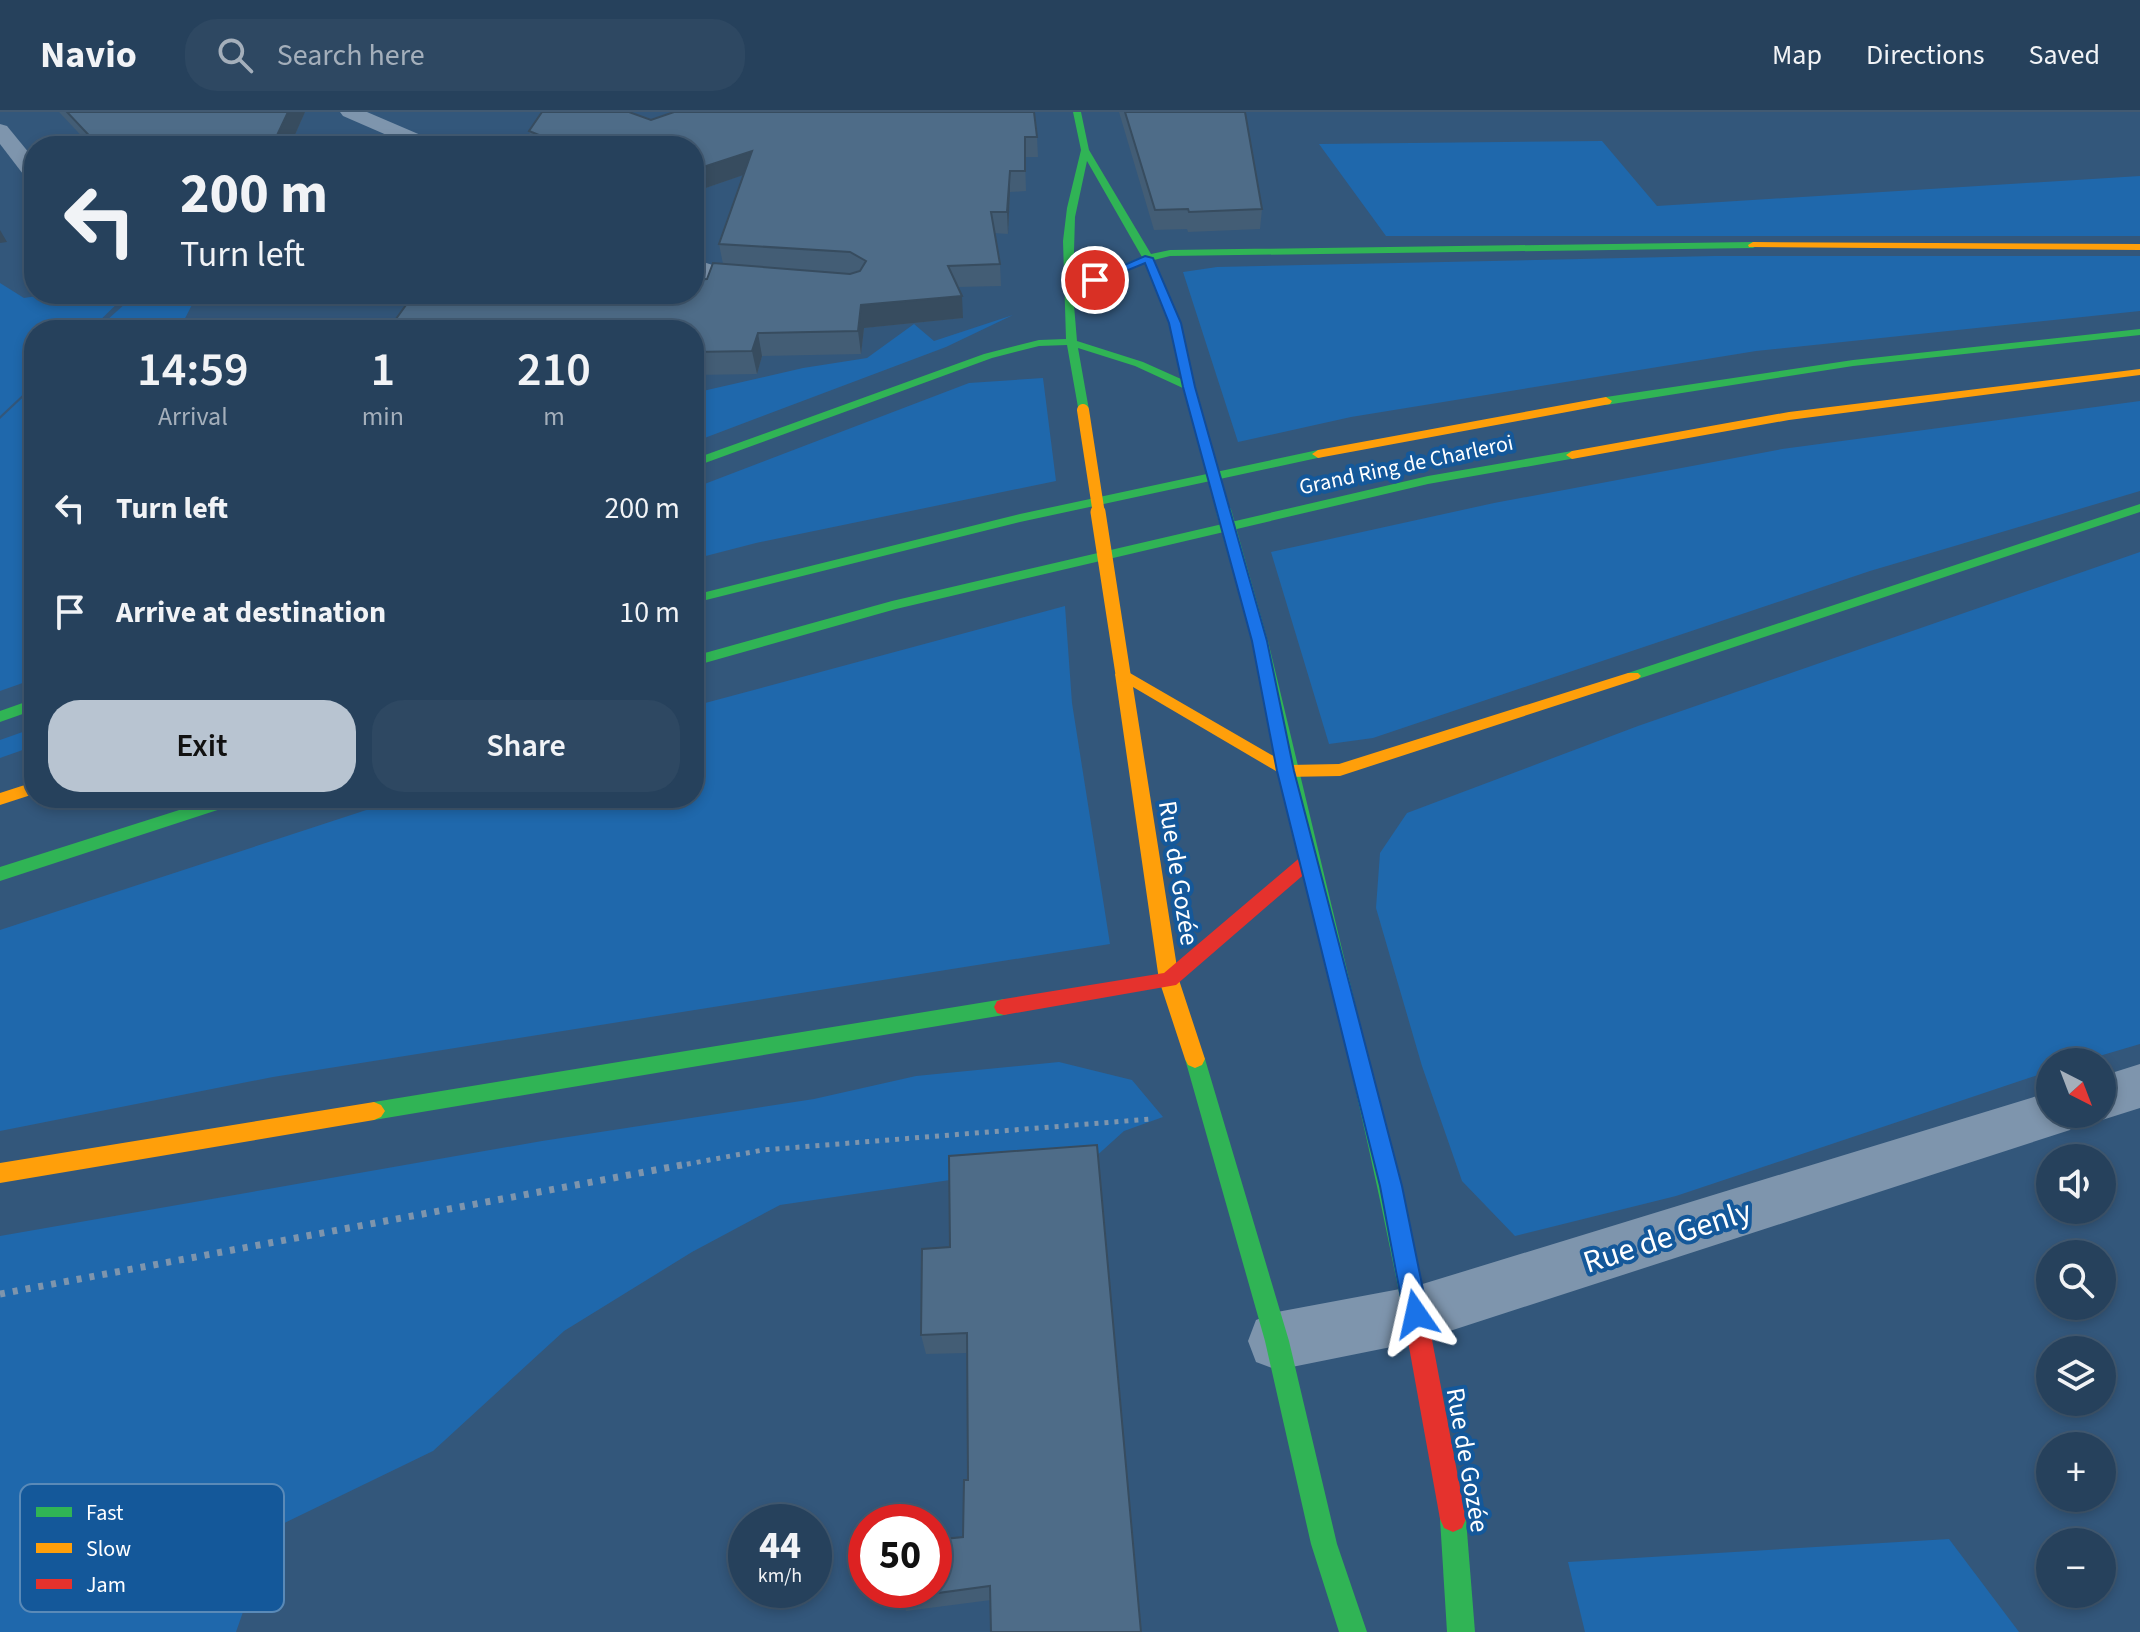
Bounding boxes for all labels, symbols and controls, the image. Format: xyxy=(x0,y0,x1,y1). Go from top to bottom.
search box xyxy=(185,19,745,91)
text: Navio xyxy=(40,28,137,82)
icon: search xyxy=(213,33,257,77)
text: Search here xyxy=(277,34,425,77)
text: Map xyxy=(1772,35,1822,75)
text: Directions xyxy=(1866,35,1985,75)
text: Saved xyxy=(2029,35,2100,75)
text: 200 m xyxy=(180,155,328,234)
icon: left xyxy=(48,168,152,272)
text: Turn left xyxy=(180,229,305,280)
pin xyxy=(1061,246,1129,314)
icon: arrive xyxy=(1073,258,1117,302)
text: 14:59 xyxy=(137,336,249,404)
text: 1 xyxy=(371,336,395,404)
text: 210 xyxy=(517,336,591,404)
text: Arrival xyxy=(158,398,228,435)
text: min xyxy=(362,398,404,435)
text: m xyxy=(543,398,565,435)
street label: Grand Ring de Charleroi xyxy=(1296,427,1516,503)
icon: left xyxy=(48,486,92,530)
text: Turn left xyxy=(116,487,228,530)
text: 200 m xyxy=(604,487,680,530)
icon: arrive xyxy=(48,590,92,634)
text: Arrive at destination xyxy=(116,591,386,634)
text: 10 m xyxy=(619,591,680,634)
button: Exit xyxy=(48,700,356,792)
button: Share xyxy=(372,700,680,792)
street label: Rue de Gozée xyxy=(1149,798,1208,948)
north arrow xyxy=(2036,1048,2116,1128)
map controls xyxy=(2036,1048,2116,1608)
button: sound xyxy=(2036,1144,2116,1224)
street label: Rue de Genly xyxy=(1577,1188,1757,1286)
button: search xyxy=(2036,1240,2116,1320)
position arrow xyxy=(1374,1272,1458,1356)
button: layers xyxy=(2036,1336,2116,1416)
street label: Rue de Gozée xyxy=(1437,1385,1498,1535)
button: + xyxy=(2036,1432,2116,1512)
legend xyxy=(20,1484,284,1612)
text: Fast xyxy=(86,1497,124,1529)
speed limit sign: 50 xyxy=(848,1504,952,1608)
text: 44 xyxy=(759,1517,801,1574)
button: − xyxy=(2036,1528,2116,1608)
text: Slow xyxy=(86,1533,131,1565)
text: km/h xyxy=(758,1562,802,1590)
text: Jam xyxy=(86,1569,126,1601)

